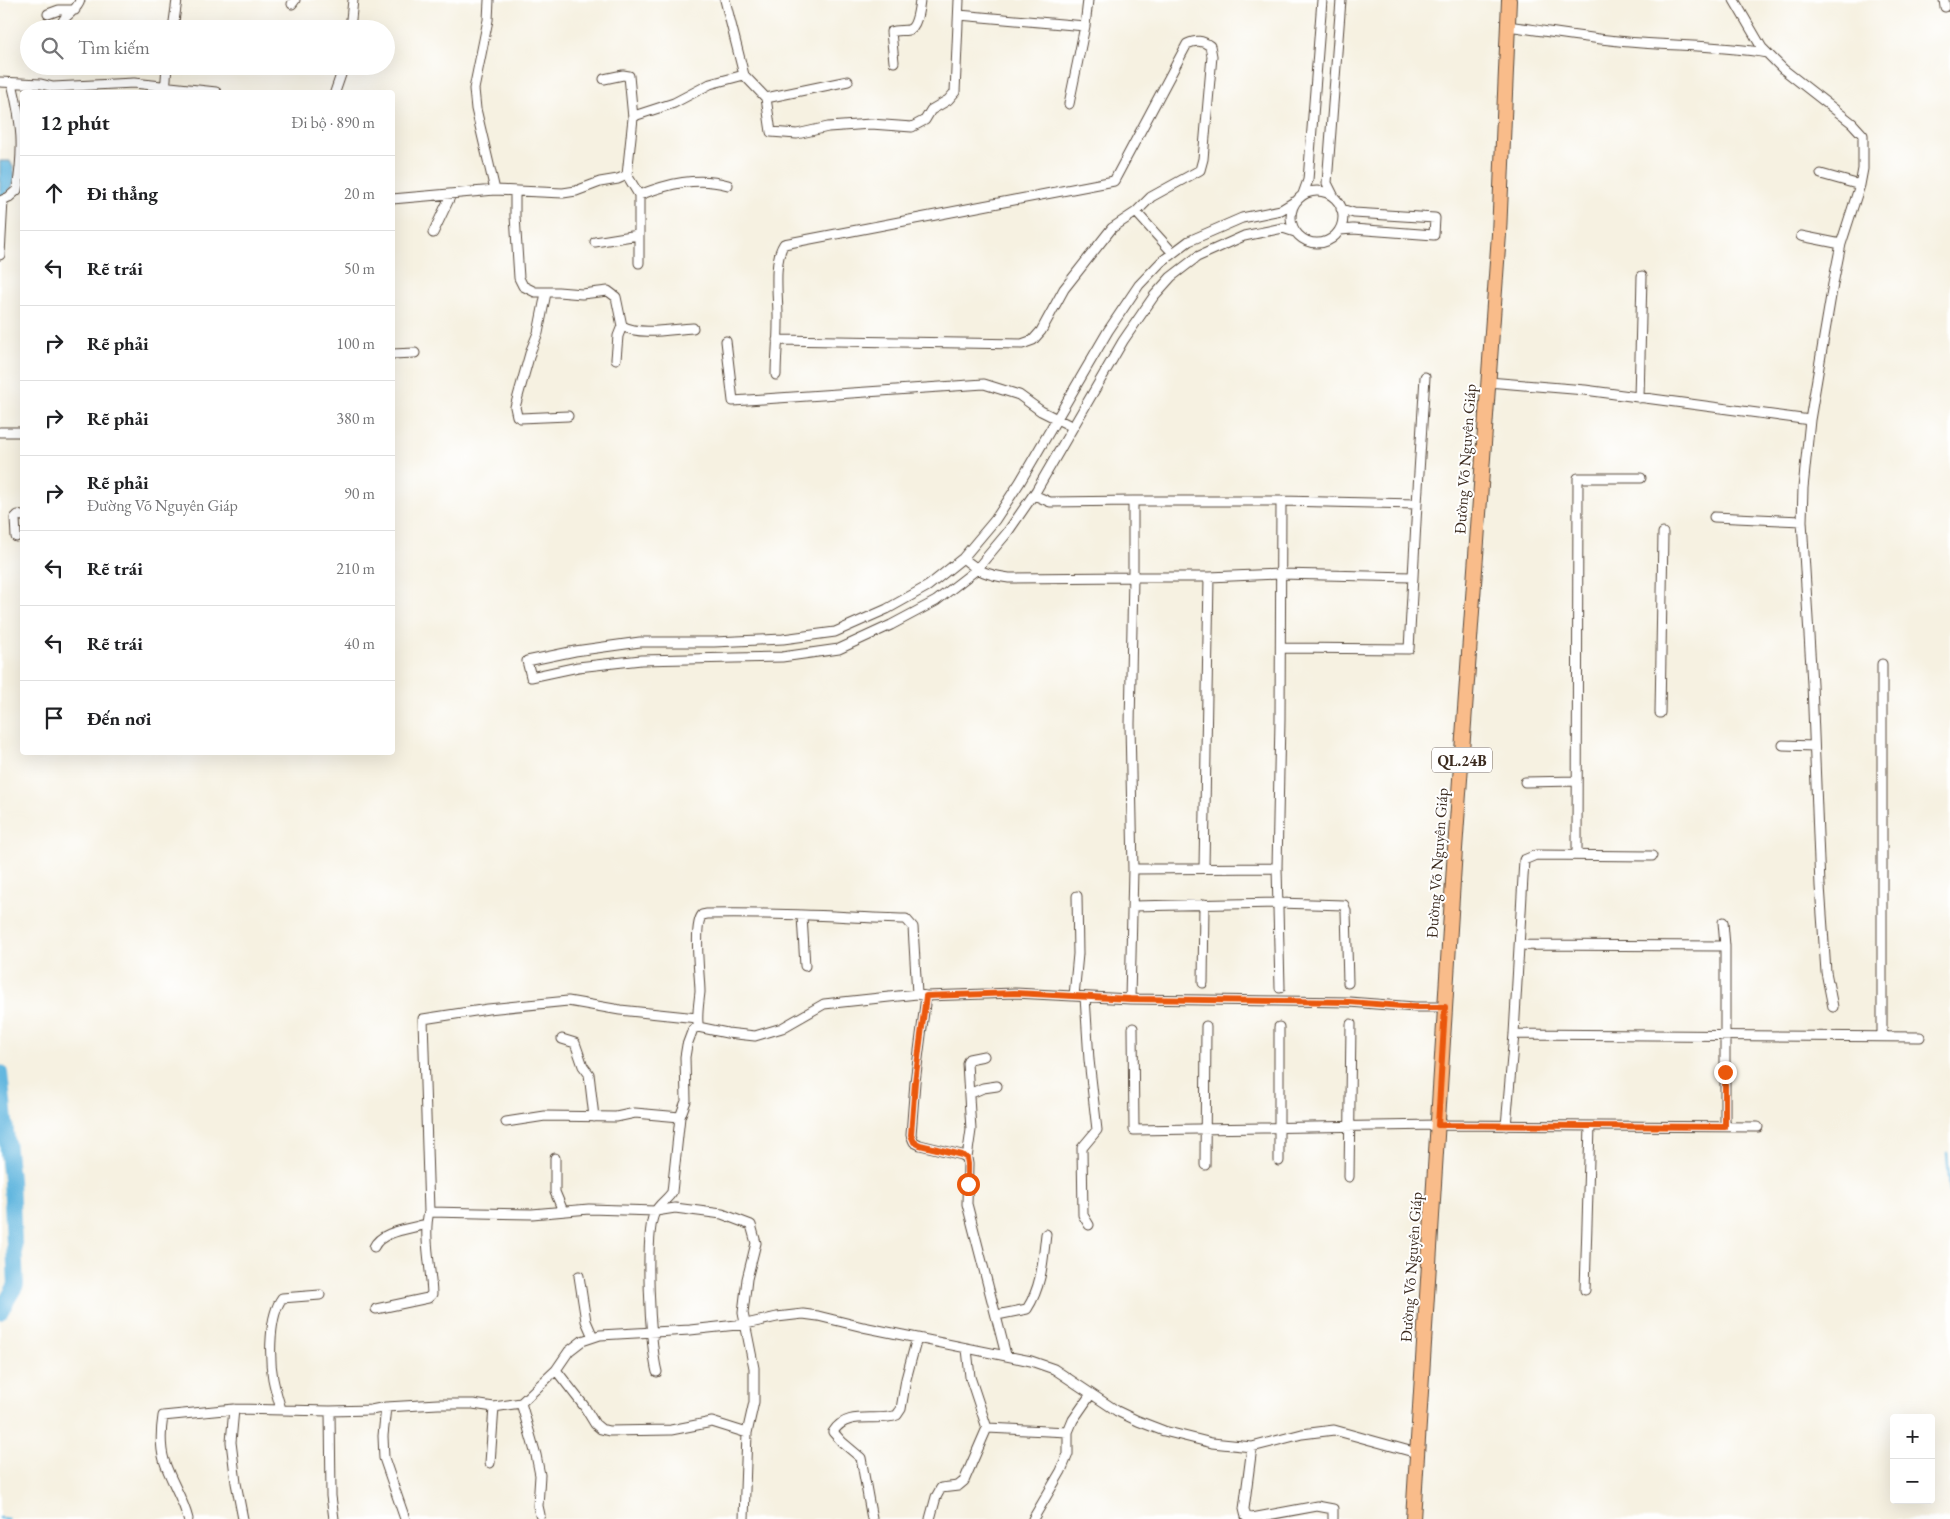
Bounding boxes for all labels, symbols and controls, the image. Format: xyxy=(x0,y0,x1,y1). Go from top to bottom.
search box xyxy=(20,20,395,75)
icon: search xyxy=(38,34,66,62)
text: Tìm kiếm xyxy=(78,35,150,60)
text: 12 phút xyxy=(40,109,110,136)
text: Đi bộ · 890 m xyxy=(291,112,375,133)
icon: ahead xyxy=(40,179,68,207)
text: Đi thẳng xyxy=(87,181,158,206)
text: 20 m xyxy=(344,183,375,204)
icon: left xyxy=(40,254,68,282)
text: Rẽ trái xyxy=(87,256,143,281)
text: 50 m xyxy=(344,258,375,279)
icon: right xyxy=(40,329,68,357)
text: Rẽ phải xyxy=(87,331,149,356)
text: 100 m xyxy=(336,333,375,354)
street label: Đường Võ Nguyên Giáp xyxy=(1449,383,1481,535)
icon: right xyxy=(40,404,68,432)
text: Rẽ phải xyxy=(87,406,149,431)
text: 380 m xyxy=(336,408,375,429)
text: Rẽ phải xyxy=(87,470,149,495)
icon: right xyxy=(40,479,68,507)
text: 90 m xyxy=(344,483,375,504)
text: Đường Võ Nguyên Giáp xyxy=(87,495,238,516)
icon: left xyxy=(40,554,68,582)
text: Rẽ trái xyxy=(87,556,143,581)
text: 210 m xyxy=(336,558,375,579)
icon: left xyxy=(40,629,68,657)
text: Rẽ trái xyxy=(87,631,143,656)
text: 40 m xyxy=(344,633,375,654)
icon: arrive xyxy=(40,704,68,732)
text: Đến nơi xyxy=(87,706,151,731)
road number: QL.24B xyxy=(1432,748,1492,772)
street label: Đường Võ Nguyên Giáp xyxy=(1421,787,1453,939)
route end xyxy=(1714,1061,1737,1084)
route start xyxy=(957,1173,980,1196)
street label: Đường Võ Nguyên Giáp xyxy=(1395,1191,1427,1343)
map controls xyxy=(1890,1414,1935,1504)
button: + xyxy=(1890,1414,1935,1459)
button: − xyxy=(1890,1459,1935,1504)

